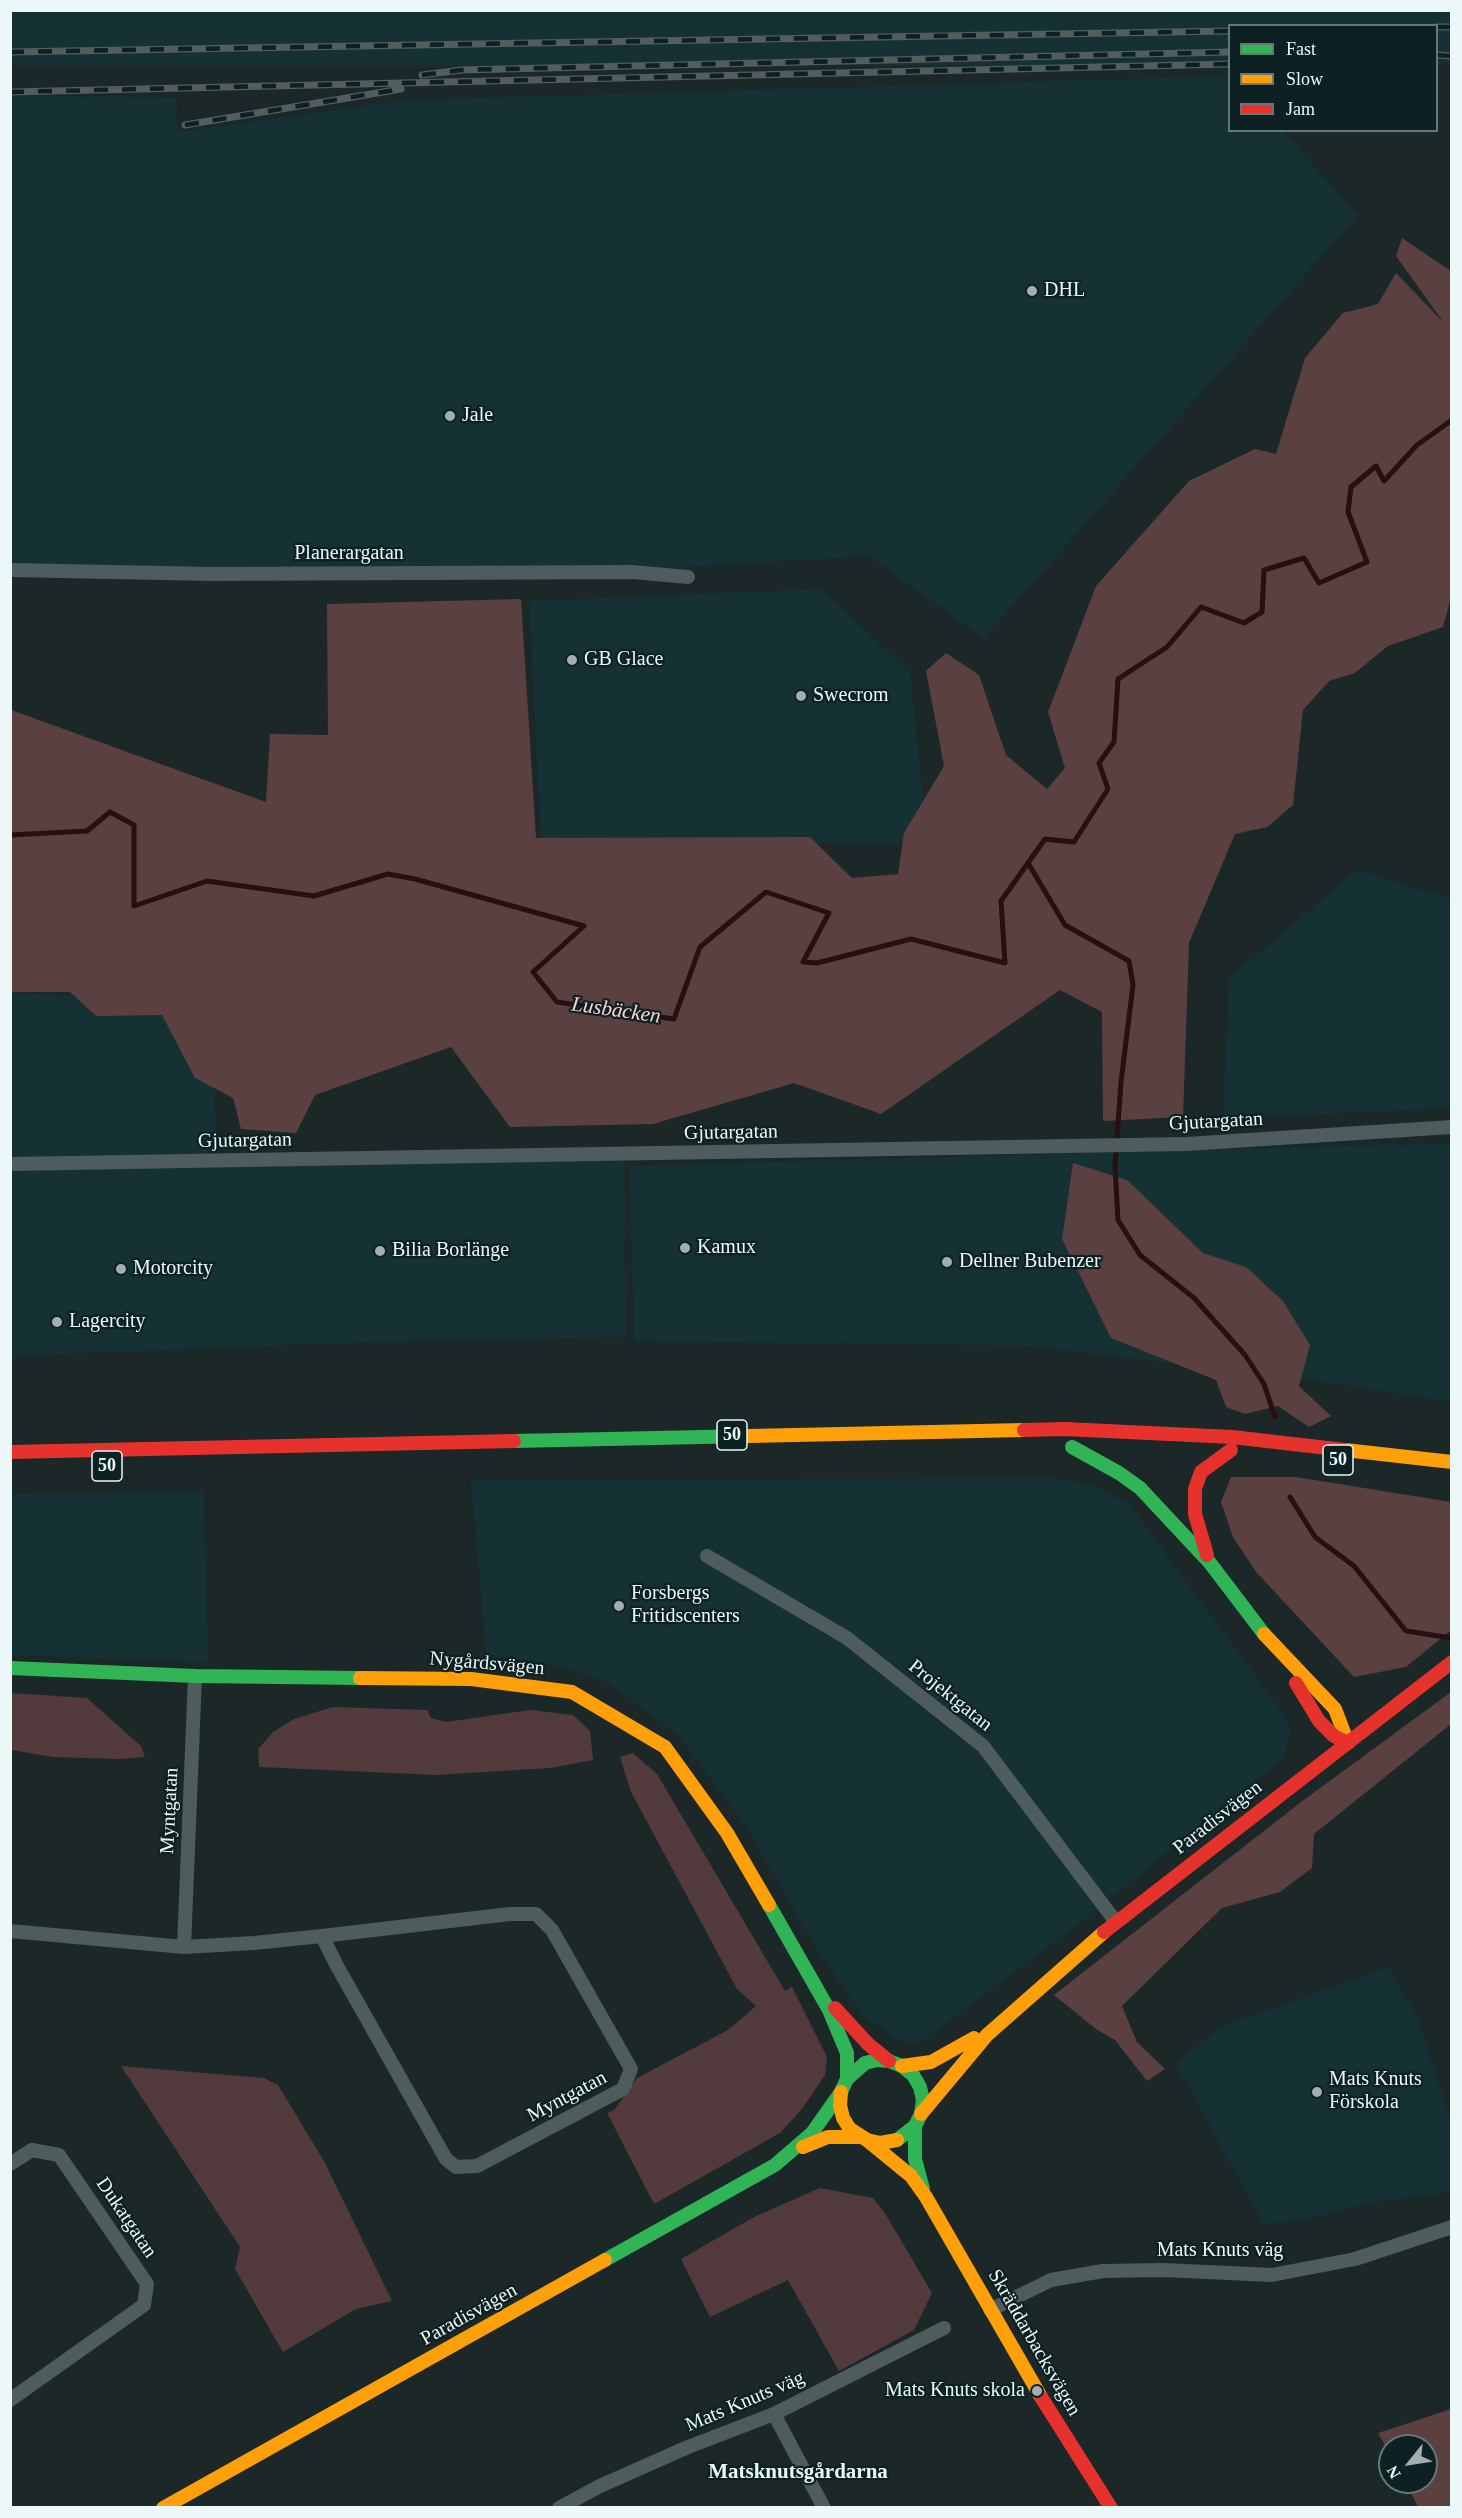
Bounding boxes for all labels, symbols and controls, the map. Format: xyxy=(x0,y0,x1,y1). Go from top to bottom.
legend xyxy=(1228,24,1438,132)
text: Fast xyxy=(1286,39,1316,59)
text: Slow xyxy=(1286,69,1323,89)
text: Jam xyxy=(1286,99,1315,119)
place label: DHL xyxy=(1044,279,1085,303)
marker: DHL xyxy=(1025,284,1039,298)
place label: Jale xyxy=(462,404,493,428)
marker: Jale xyxy=(443,409,457,423)
street label: Planerargatan xyxy=(294,542,404,566)
place label: GB Glace xyxy=(584,648,663,672)
marker: GB Glace xyxy=(565,653,579,667)
place label: Swecrom xyxy=(813,684,889,708)
marker: Swecrom xyxy=(794,689,808,703)
water label: Lusbäcken xyxy=(570,992,662,1030)
street label: Gjutargatan xyxy=(1168,1108,1264,1136)
street label: Gjutargatan xyxy=(684,1120,778,1146)
street label: Gjutargatan xyxy=(198,1128,292,1154)
place label: Kamux xyxy=(697,1236,756,1260)
place label: Bilia Borlänge xyxy=(392,1239,509,1263)
marker: Kamux xyxy=(678,1241,692,1255)
marker: Bilia Borlänge xyxy=(373,1244,387,1258)
place label: Dellner Bubenzer xyxy=(959,1250,1101,1274)
marker: Dellner Bubenzer xyxy=(940,1255,954,1269)
place label: Motorcity xyxy=(133,1257,213,1281)
marker: Motorcity xyxy=(114,1262,128,1276)
place label: Lagercity xyxy=(69,1310,146,1334)
marker: Lagercity xyxy=(50,1315,64,1329)
road number: 50 xyxy=(717,1420,747,1450)
road number: 50 xyxy=(1323,1445,1353,1475)
road number: 50 xyxy=(92,1451,122,1481)
place label: Forsbergs Fritidscenters xyxy=(631,1582,740,1629)
marker: Forsbergs Fritidscenters xyxy=(612,1599,626,1613)
street label: Nygårdsvägen xyxy=(428,1647,546,1681)
street label: Projektgatan xyxy=(903,1655,997,1737)
street label: Myntgatan xyxy=(156,1767,184,1855)
street label: Paradisvägen xyxy=(1169,1776,1267,1860)
street label: Myntgatan xyxy=(523,2066,611,2128)
place label: Mats Knuts Förskola xyxy=(1329,2068,1422,2115)
marker: Mats Knuts Förskola xyxy=(1310,2085,1324,2099)
street label: Dukatgatan xyxy=(90,2173,162,2263)
street label: Mats Knuts väg xyxy=(1157,2239,1283,2263)
street label: Skräddarbacksvägen xyxy=(982,2265,1086,2421)
street label: Paradisvägen xyxy=(417,2279,521,2351)
street label: Mats Knuts väg xyxy=(682,2366,808,2438)
place label: Mats Knuts skola xyxy=(885,2379,1025,2403)
marker: Mats Knuts skola xyxy=(1030,2384,1044,2398)
north arrow xyxy=(1378,2434,1438,2494)
district label: Matsknutsgårdarna xyxy=(708,2460,888,2486)
text: N xyxy=(1383,2463,1404,2482)

